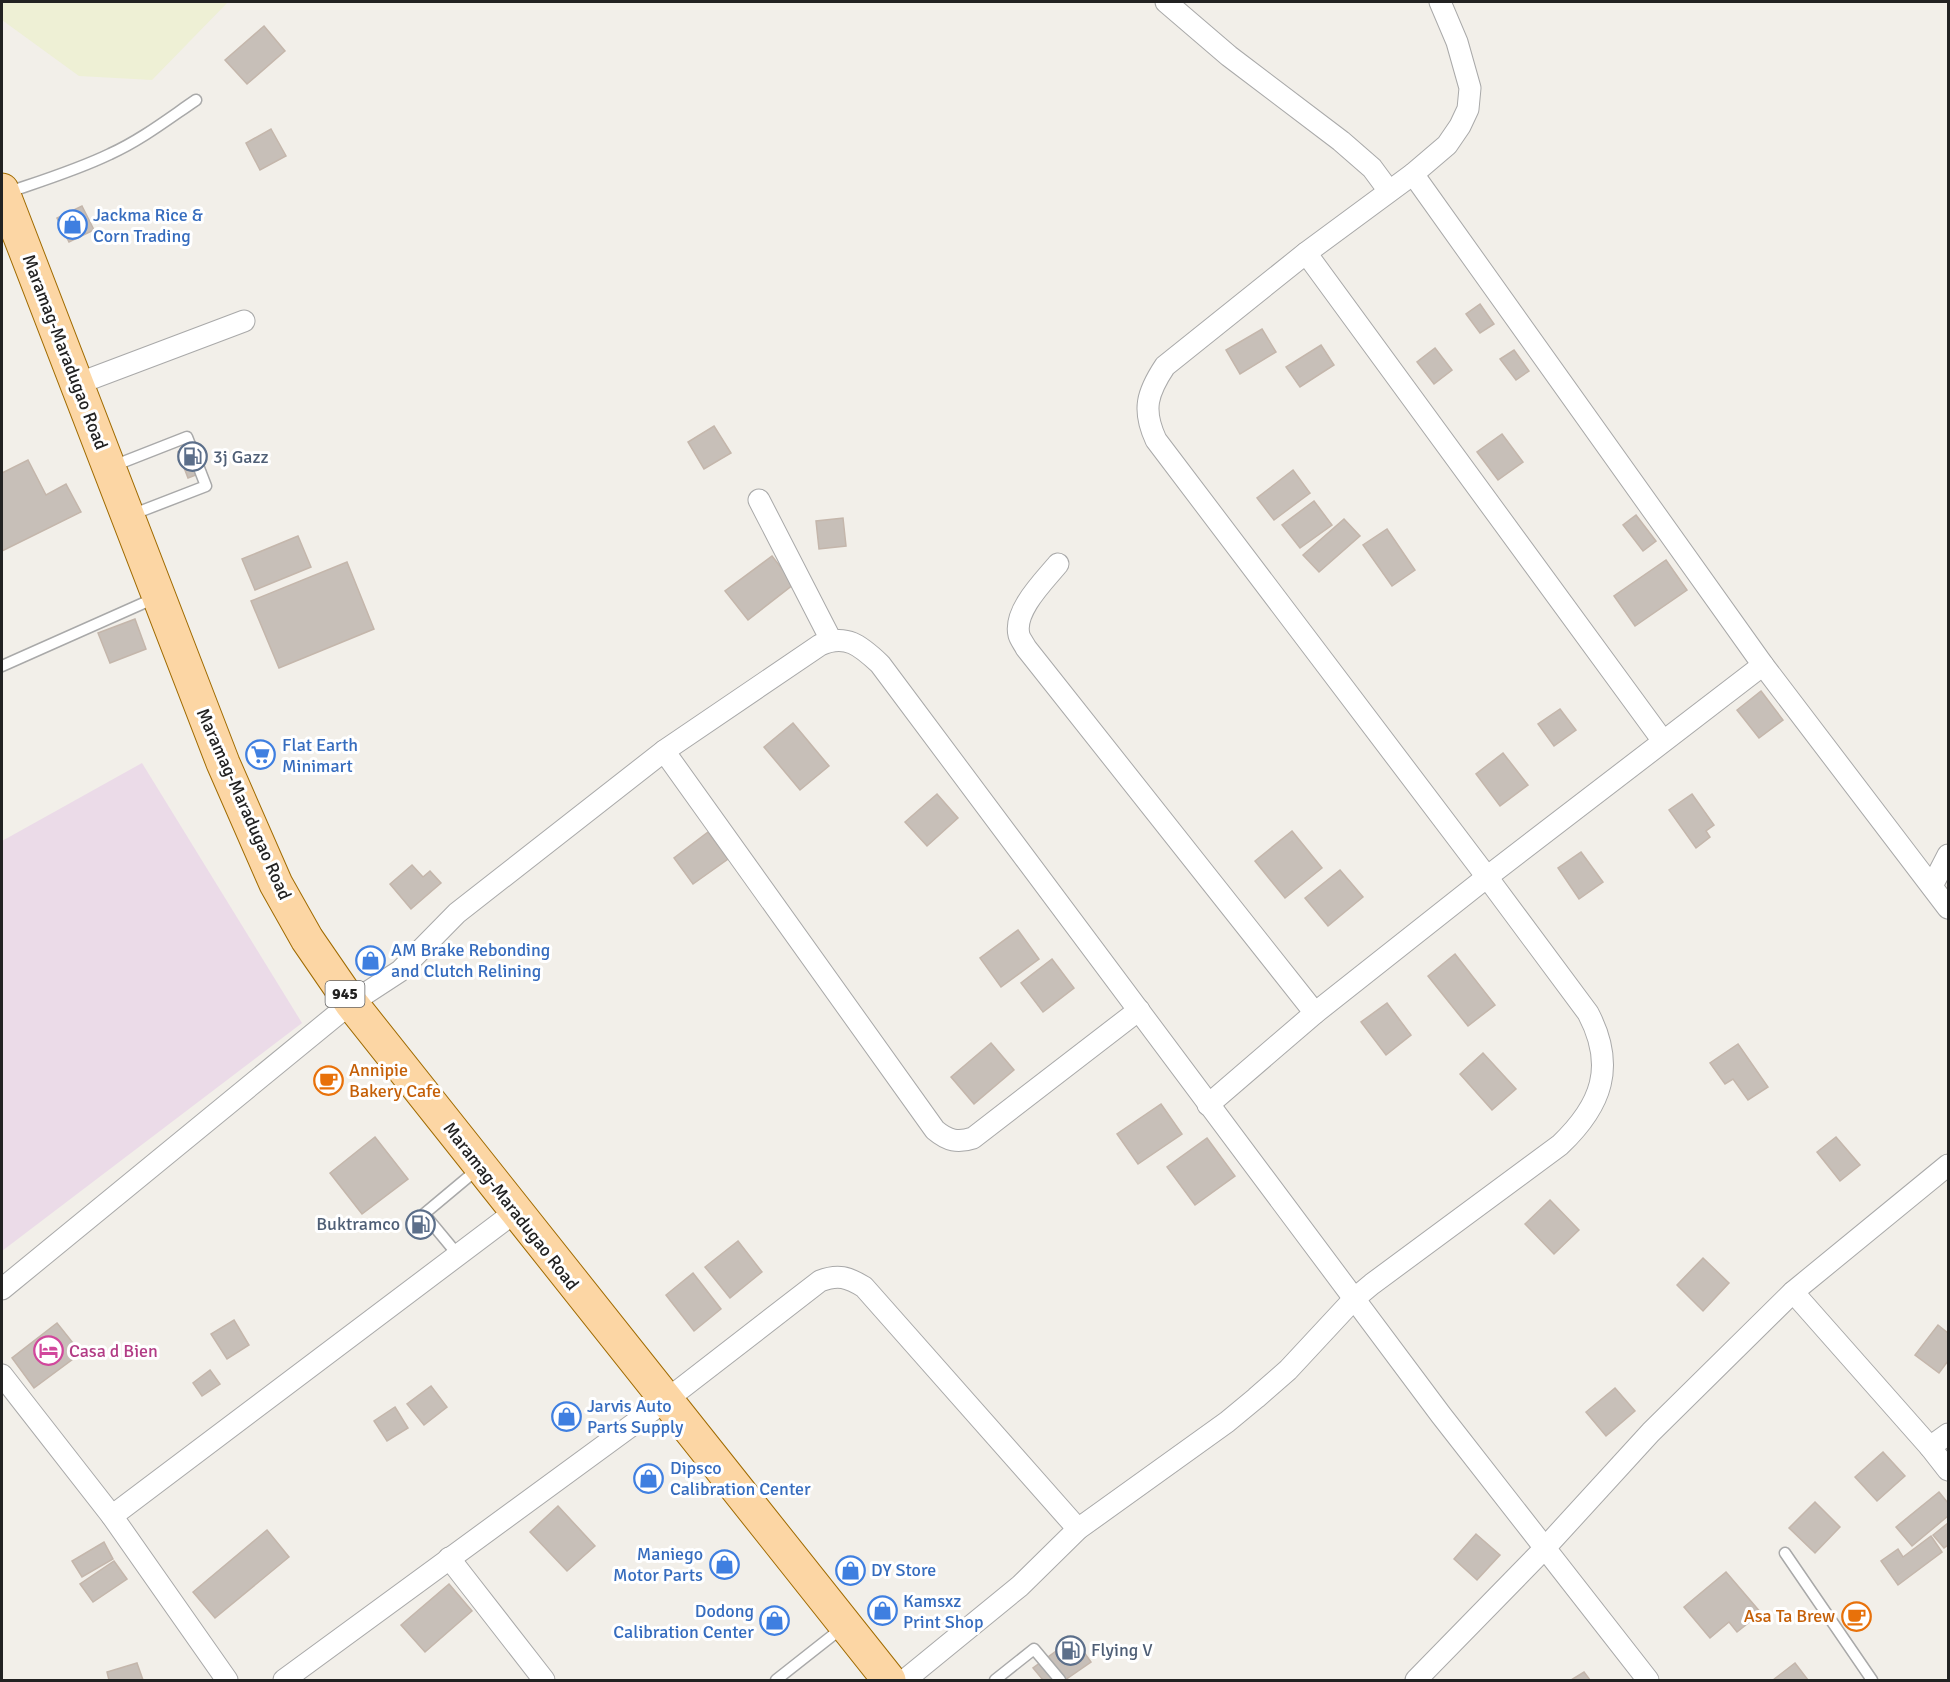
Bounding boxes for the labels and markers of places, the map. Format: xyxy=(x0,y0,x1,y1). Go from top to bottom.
place label: Jackma Rice & Corn Trading xyxy=(93,204,203,247)
shop icon: Jackma Rice & Corn Trading xyxy=(56,209,88,241)
fuel station icon: 3j Gazz xyxy=(176,441,208,473)
place label: 3j Gazz xyxy=(213,446,268,468)
place label: Flat Earth Minimart xyxy=(282,734,358,777)
supermarket icon: Flat Earth Minimart xyxy=(245,739,277,771)
place label: AM Brake Rebonding and Clutch Relining xyxy=(391,939,550,982)
shop icon: AM Brake Rebonding and Clutch Relining xyxy=(354,944,386,976)
place label: Annipie Bakery Cafe xyxy=(349,1059,441,1102)
cafe icon: Annipie Bakery Cafe xyxy=(312,1064,344,1096)
fuel station icon: Buktramco xyxy=(405,1208,437,1240)
place label: Buktramco xyxy=(316,1213,400,1235)
hotel icon: Casa d Bien xyxy=(32,1335,64,1367)
place label: Casa d Bien xyxy=(69,1340,158,1362)
place label: Jarvis Auto Parts Supply xyxy=(587,1395,684,1438)
shop icon: Jarvis Auto Parts Supply xyxy=(550,1400,582,1432)
place label: Dipsco Calibration Center xyxy=(670,1457,811,1500)
shop icon: Dipsco Calibration Center xyxy=(633,1462,665,1494)
place label: Maniego Motor Parts xyxy=(613,1543,703,1586)
shop icon: Maniego Motor Parts xyxy=(708,1548,740,1580)
shop icon: DY Store xyxy=(834,1554,866,1586)
place label: DY Store xyxy=(871,1559,936,1581)
place label: Kamsxz Print Shop xyxy=(903,1590,984,1633)
shop icon: Kamsxz Print Shop xyxy=(866,1595,898,1627)
place label: Dodong Calibration Center xyxy=(613,1600,754,1643)
cafe icon: Asa Ta Brew xyxy=(1840,1600,1872,1632)
shop icon: Dodong Calibration Center xyxy=(759,1605,791,1637)
place label: Asa Ta Brew xyxy=(1744,1605,1835,1627)
fuel station icon: Flying V xyxy=(1054,1634,1086,1666)
place label: Flying V xyxy=(1091,1639,1153,1661)

